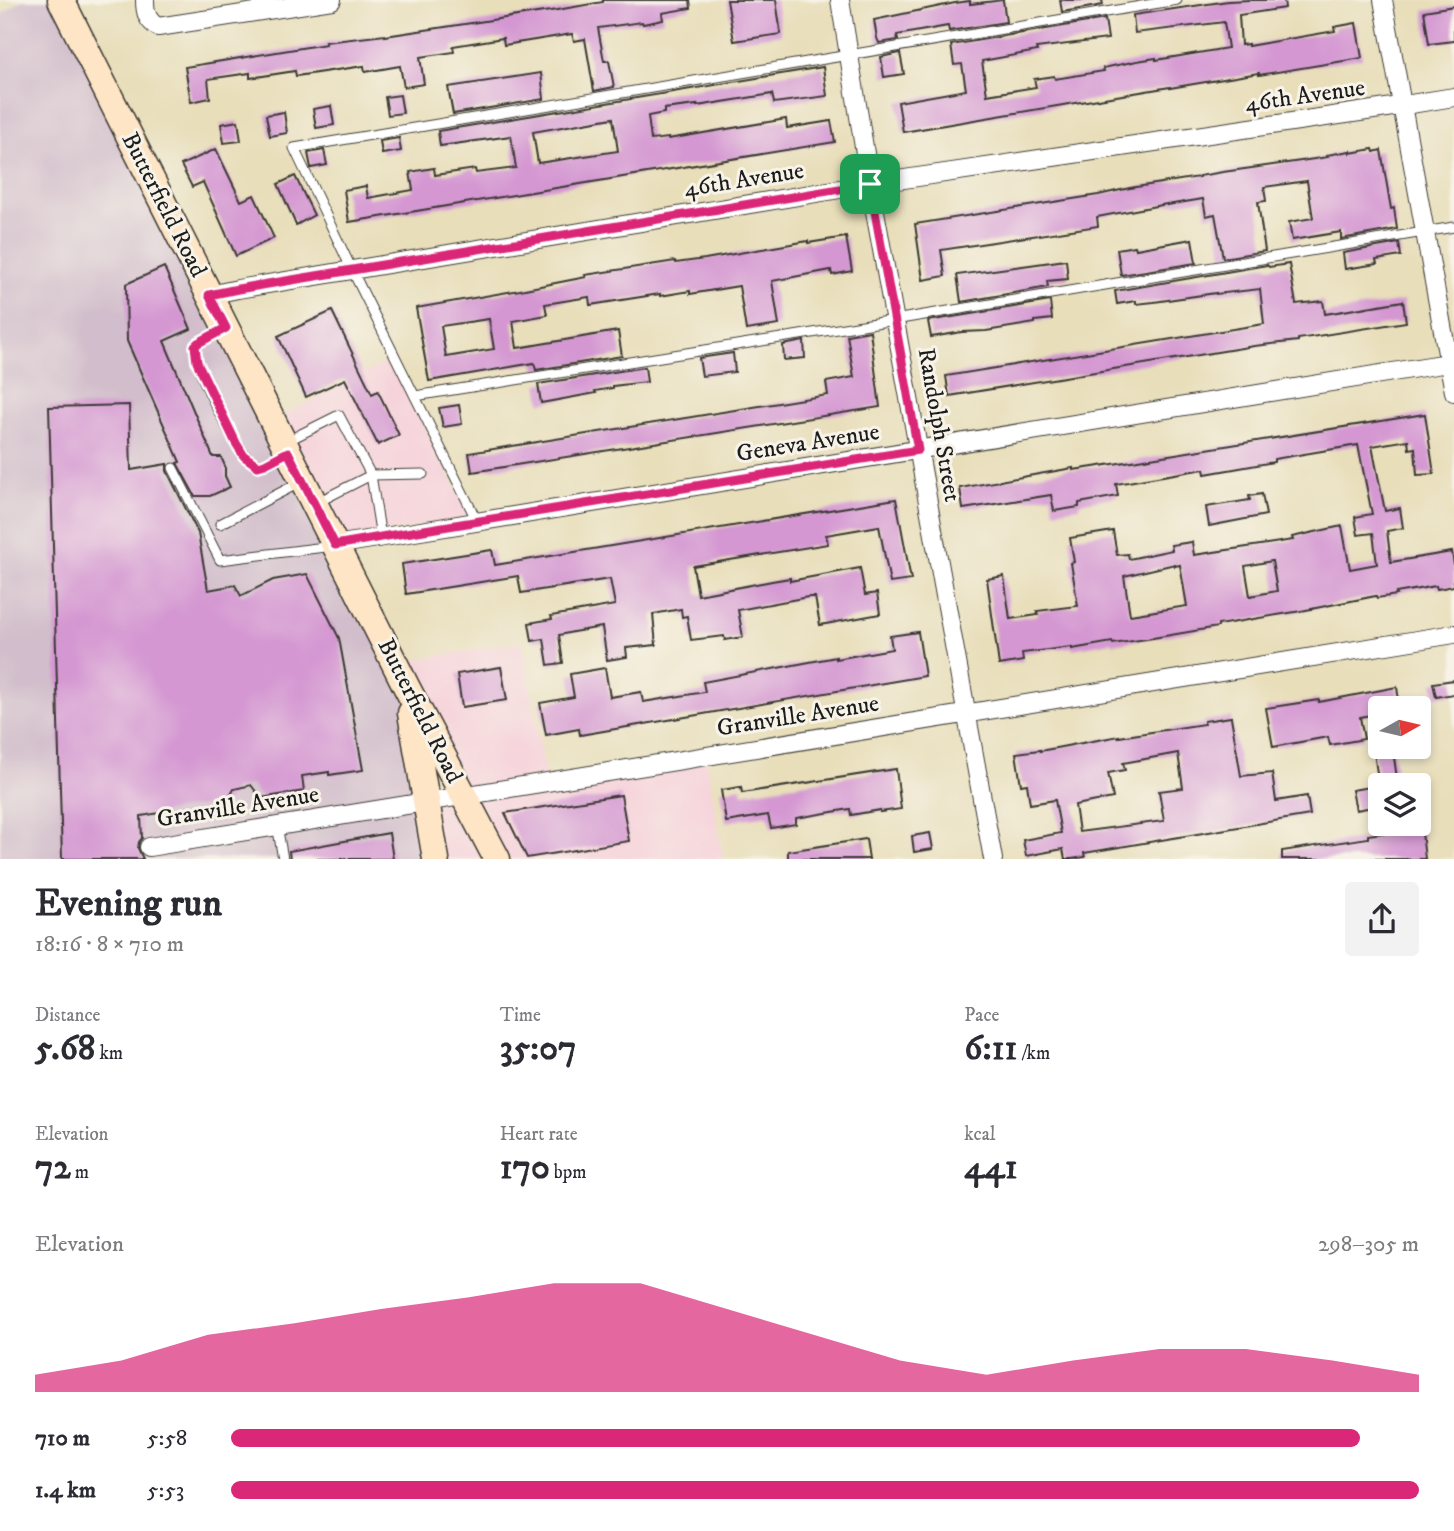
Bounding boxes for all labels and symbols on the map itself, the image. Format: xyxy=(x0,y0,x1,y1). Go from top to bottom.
street label: 46th Avenue xyxy=(1243,73,1367,119)
street label: Butterfield Road xyxy=(115,128,213,282)
pin xyxy=(840,154,900,214)
street label: 46th Avenue xyxy=(682,156,806,204)
street label: Randolph Street xyxy=(911,346,967,505)
street label: Geneva Avenue xyxy=(734,417,882,469)
street label: Butterfield Road xyxy=(371,634,469,788)
street label: Granville Avenue xyxy=(715,688,881,744)
north arrow xyxy=(1368,696,1432,760)
street label: Granville Avenue xyxy=(155,779,321,835)

